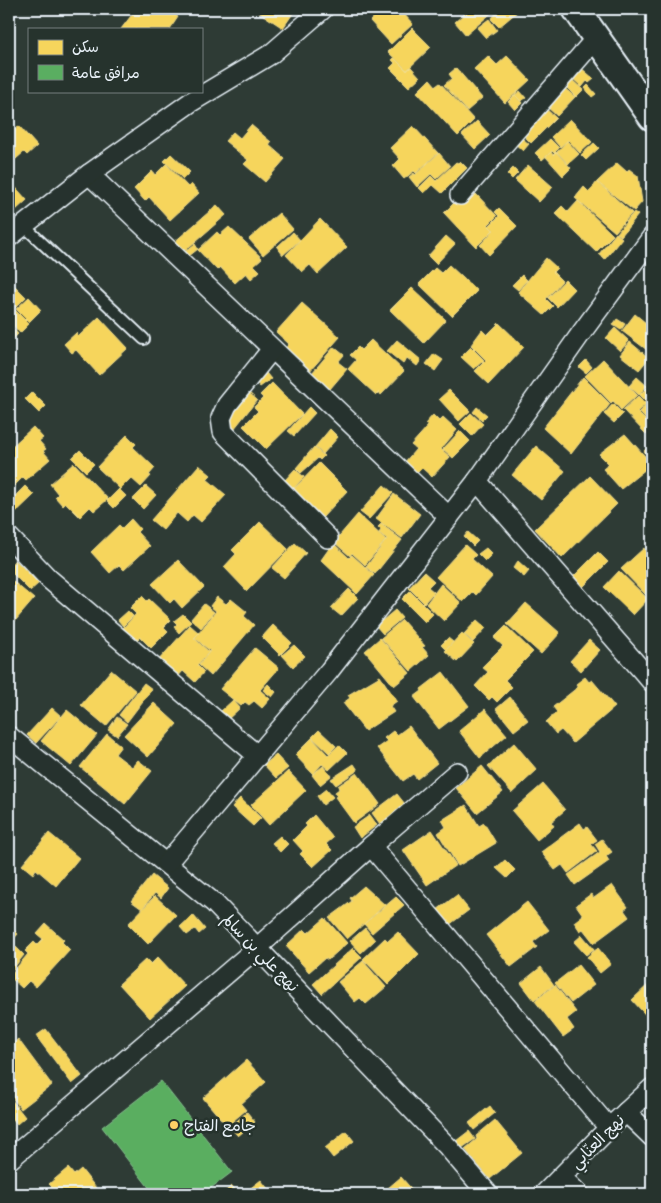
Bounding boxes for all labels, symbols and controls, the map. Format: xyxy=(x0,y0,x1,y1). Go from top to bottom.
legend xyxy=(28,28,202,92)
text: سكن xyxy=(72,38,99,56)
text: مرافق عامة xyxy=(72,64,140,82)
street label: نهج علي بن سالم xyxy=(215,909,303,999)
street label: نهج العنّابي xyxy=(566,1110,632,1176)
place label: جامع الفتاح xyxy=(184,1116,256,1137)
marker: جامع الفتاح xyxy=(168,1119,180,1131)

